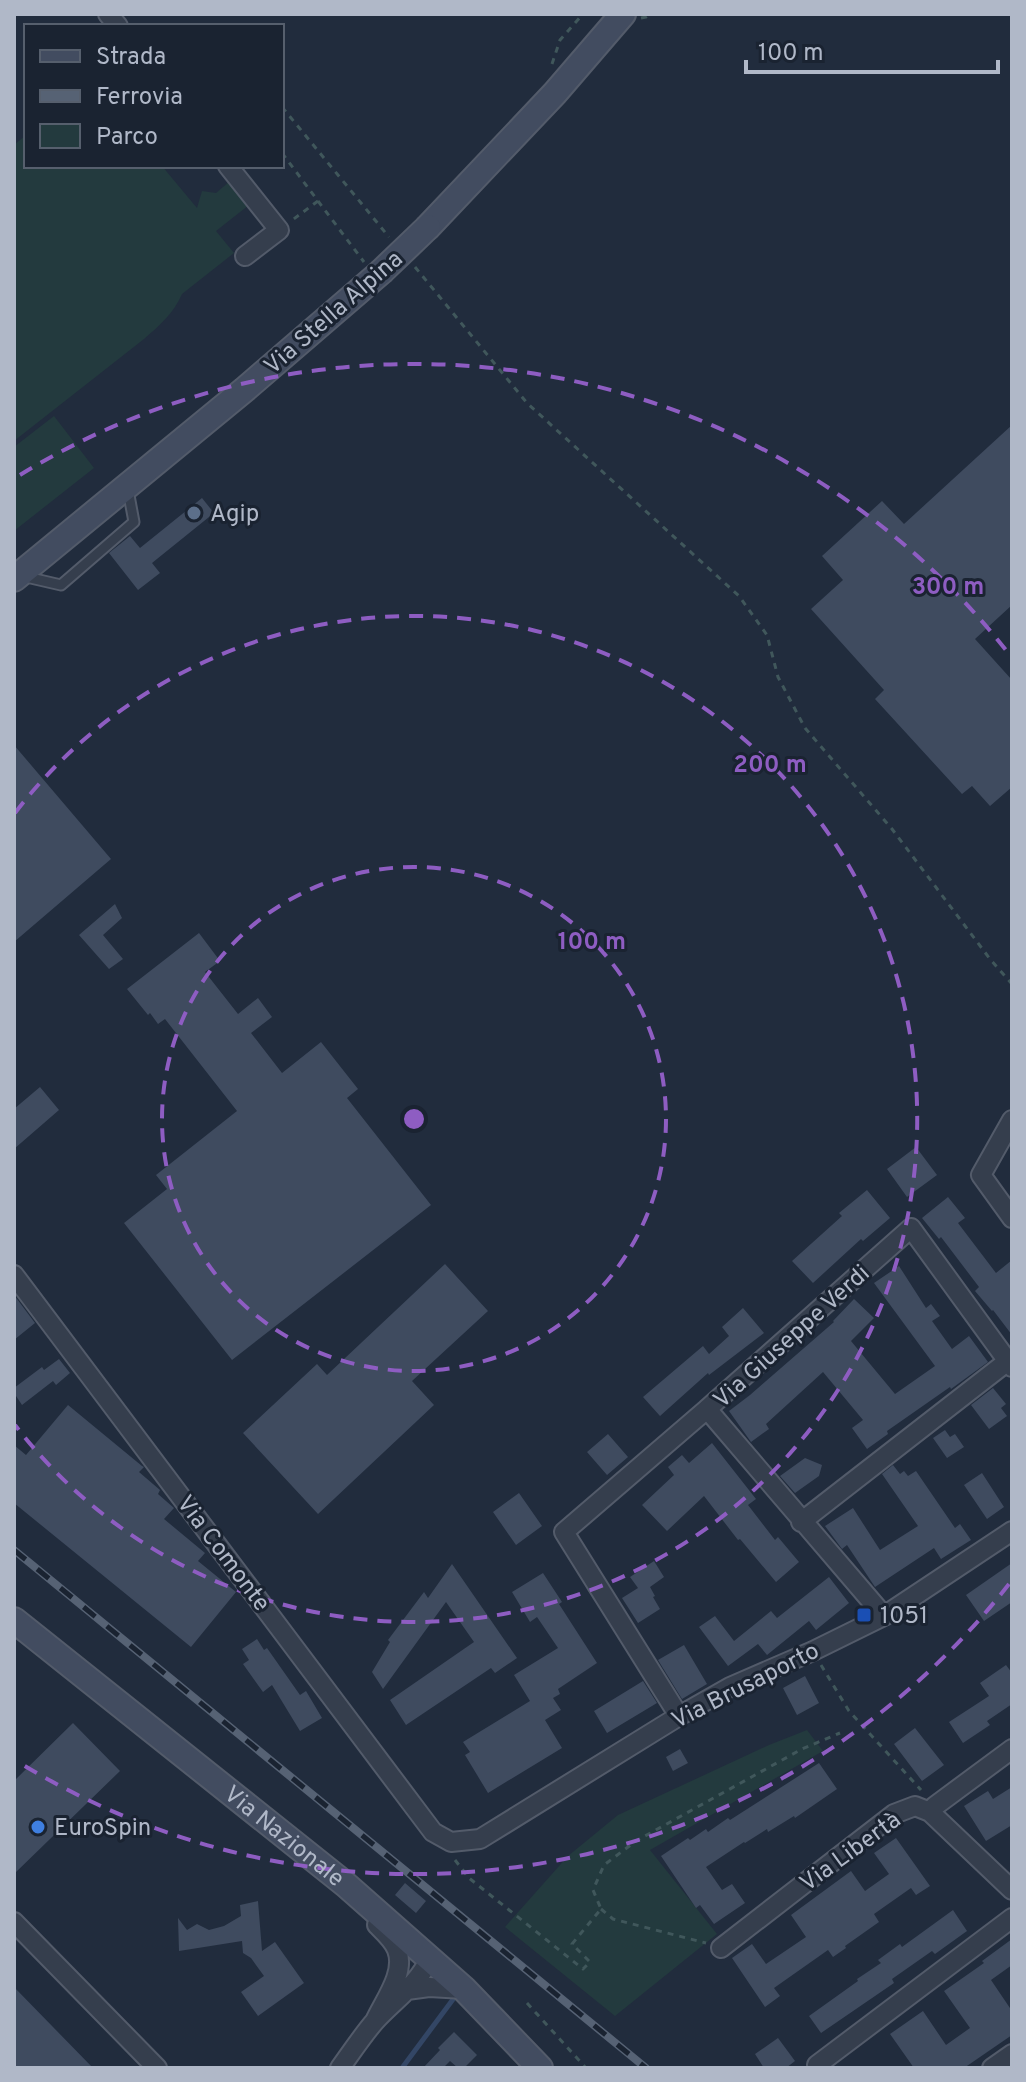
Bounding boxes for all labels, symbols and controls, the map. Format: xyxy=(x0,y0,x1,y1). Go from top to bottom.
legend xyxy=(24,24,284,168)
scale bar xyxy=(746,24,998,74)
text: 100 m xyxy=(758,39,824,69)
text: Strada xyxy=(96,43,166,73)
text: Ferrovia xyxy=(96,83,183,113)
text: Parco xyxy=(96,123,158,153)
street label: Via Stella Alpina xyxy=(259,245,410,382)
place label: Agip xyxy=(210,500,259,530)
marker: Agip xyxy=(185,504,203,522)
text: 300 m xyxy=(912,573,984,603)
text: 200 m xyxy=(733,751,807,781)
text: 100 m xyxy=(558,928,626,958)
centre of rings xyxy=(400,1105,428,1133)
street label: Via Giuseppe Verdi xyxy=(708,1259,877,1416)
street label: Via Comonte xyxy=(169,1490,276,1618)
place label: 1051 xyxy=(880,1602,928,1632)
marker: 1051 xyxy=(855,1606,873,1624)
street label: Via Brusaporto xyxy=(667,1637,825,1737)
street label: Via Nazionale xyxy=(217,1780,350,1895)
street label: Via Libertà xyxy=(795,1806,908,1899)
place label: EuroSpin xyxy=(54,1814,151,1844)
marker: EuroSpin xyxy=(29,1818,47,1836)

